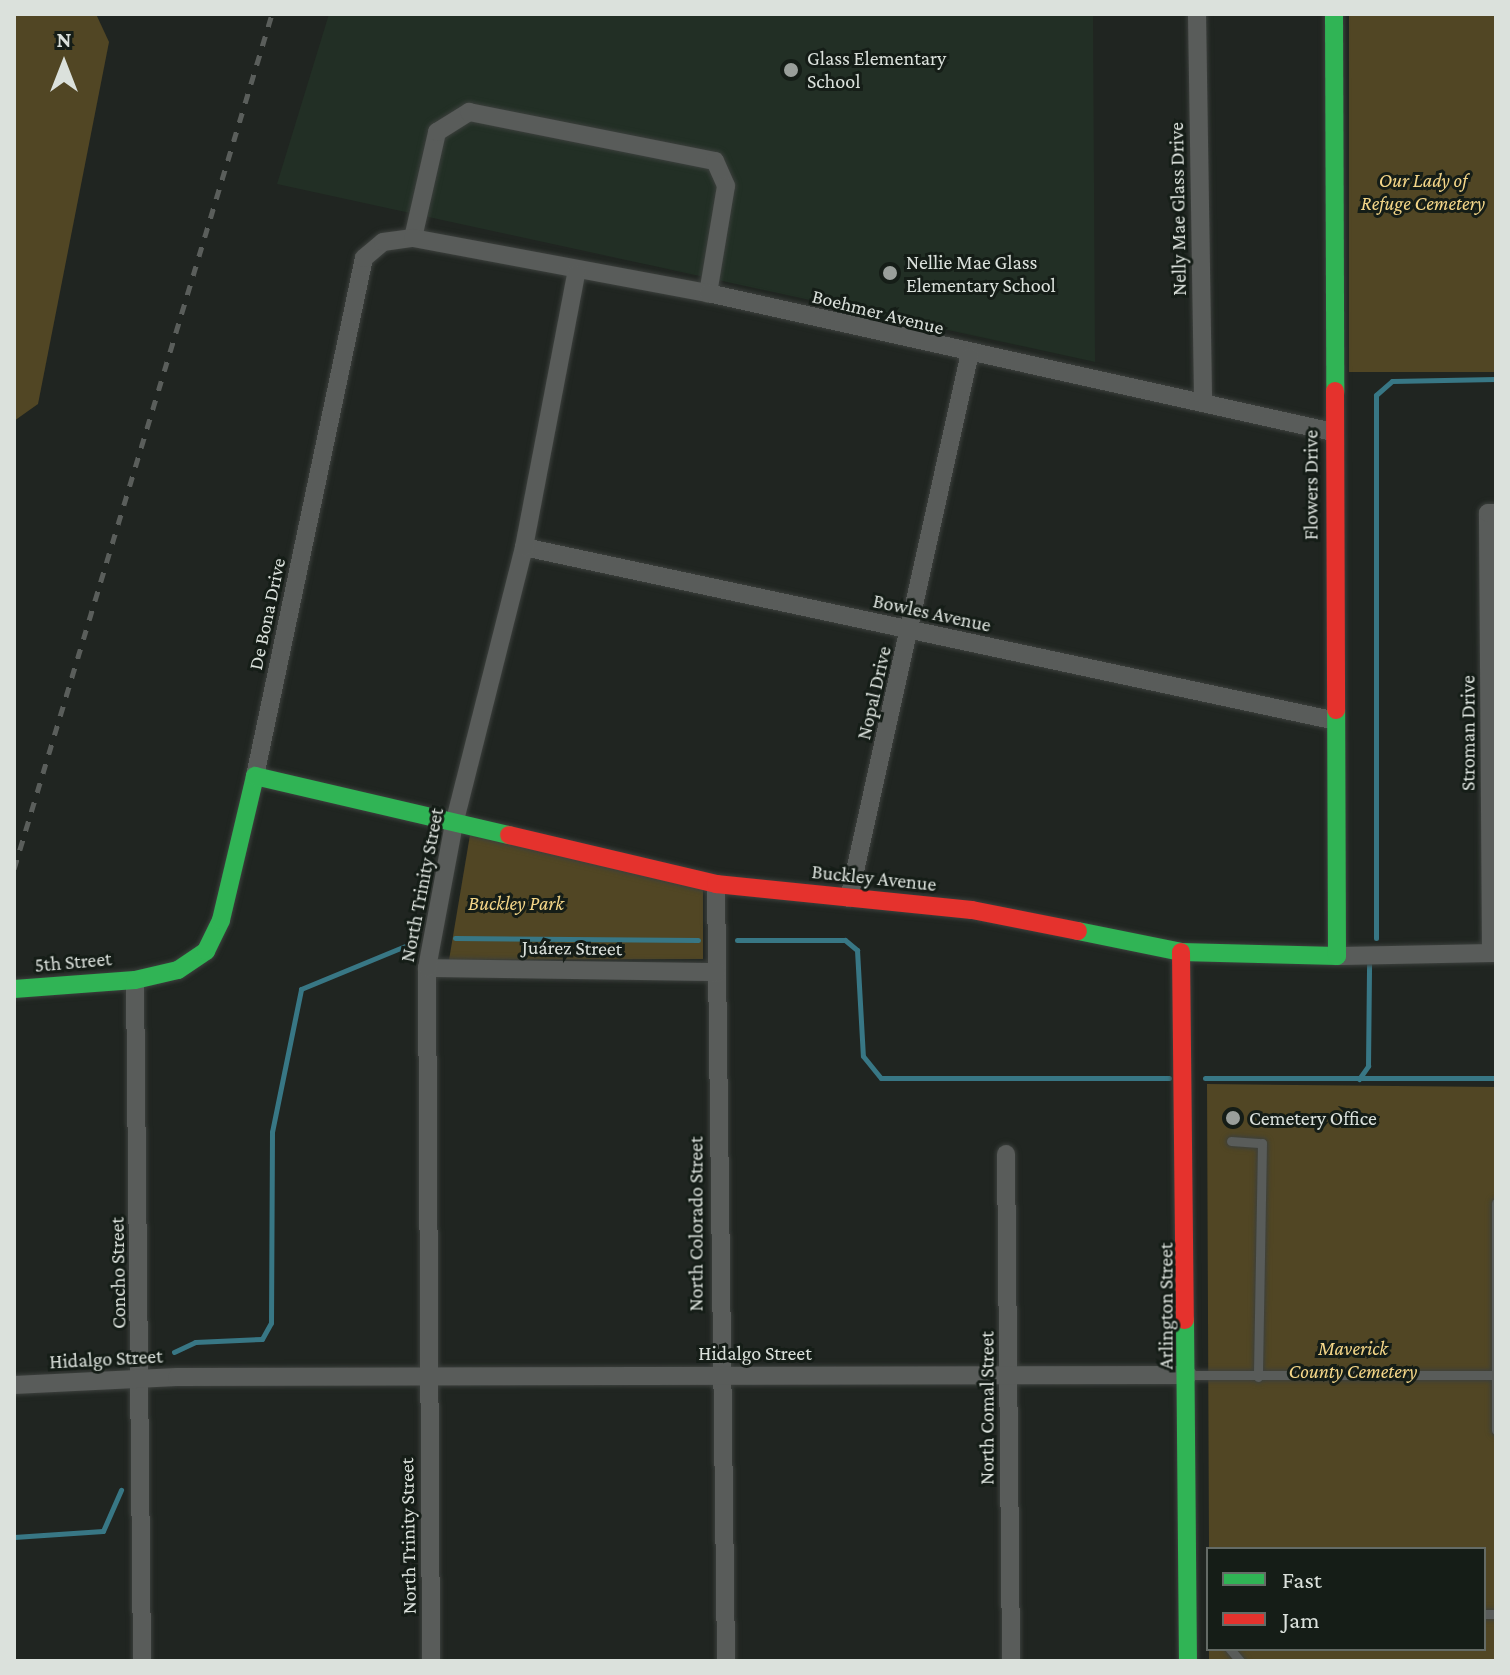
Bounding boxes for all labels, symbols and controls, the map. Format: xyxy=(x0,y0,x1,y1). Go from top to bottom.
north arrow xyxy=(24,24,104,104)
text: N xyxy=(57,27,72,52)
place label: Glass Elementary School xyxy=(807,46,946,93)
marker: Glass Elementary School xyxy=(782,61,800,79)
street label: Nelly Mae Glass Drive xyxy=(1164,122,1192,296)
park label: Our Lady of Refuge Cemetery xyxy=(1361,168,1485,215)
place label: Nellie Mae Glass Elementary School xyxy=(906,250,1056,297)
marker: Nellie Mae Glass Elementary School xyxy=(881,264,899,282)
street label: Boehmer Avenue xyxy=(810,284,946,340)
street label: Flowers Drive xyxy=(1299,430,1323,540)
street label: De Bona Drive xyxy=(243,556,291,672)
street label: Bowles Avenue xyxy=(871,589,993,637)
street label: Nopal Drive xyxy=(852,644,896,742)
street label: Stroman Drive xyxy=(1456,675,1480,791)
street label: North Trinity Street xyxy=(395,806,449,964)
street label: Buckley Avenue xyxy=(811,860,937,896)
park label: Buckley Park xyxy=(468,891,564,915)
street label: Juárez Street xyxy=(522,935,622,961)
street label: 5th Street xyxy=(33,947,113,977)
place label: Cemetery Office xyxy=(1249,1106,1377,1130)
marker: Cemetery Office xyxy=(1224,1109,1242,1127)
street label: North Colorado Street xyxy=(684,1136,708,1312)
street label: Concho Street xyxy=(105,1217,131,1329)
street label: Arlington Street xyxy=(1154,1243,1178,1369)
street label: North Comal Street xyxy=(975,1331,999,1485)
park label: Maverick County Cemetery xyxy=(1289,1336,1417,1383)
street label: Hidalgo Street xyxy=(698,1341,812,1365)
street label: Hidalgo Street xyxy=(49,1344,163,1374)
street label: North Trinity Street xyxy=(395,1457,421,1615)
legend xyxy=(1206,1547,1486,1651)
text: Fast xyxy=(1282,1566,1322,1593)
text: Jam xyxy=(1282,1606,1320,1633)

